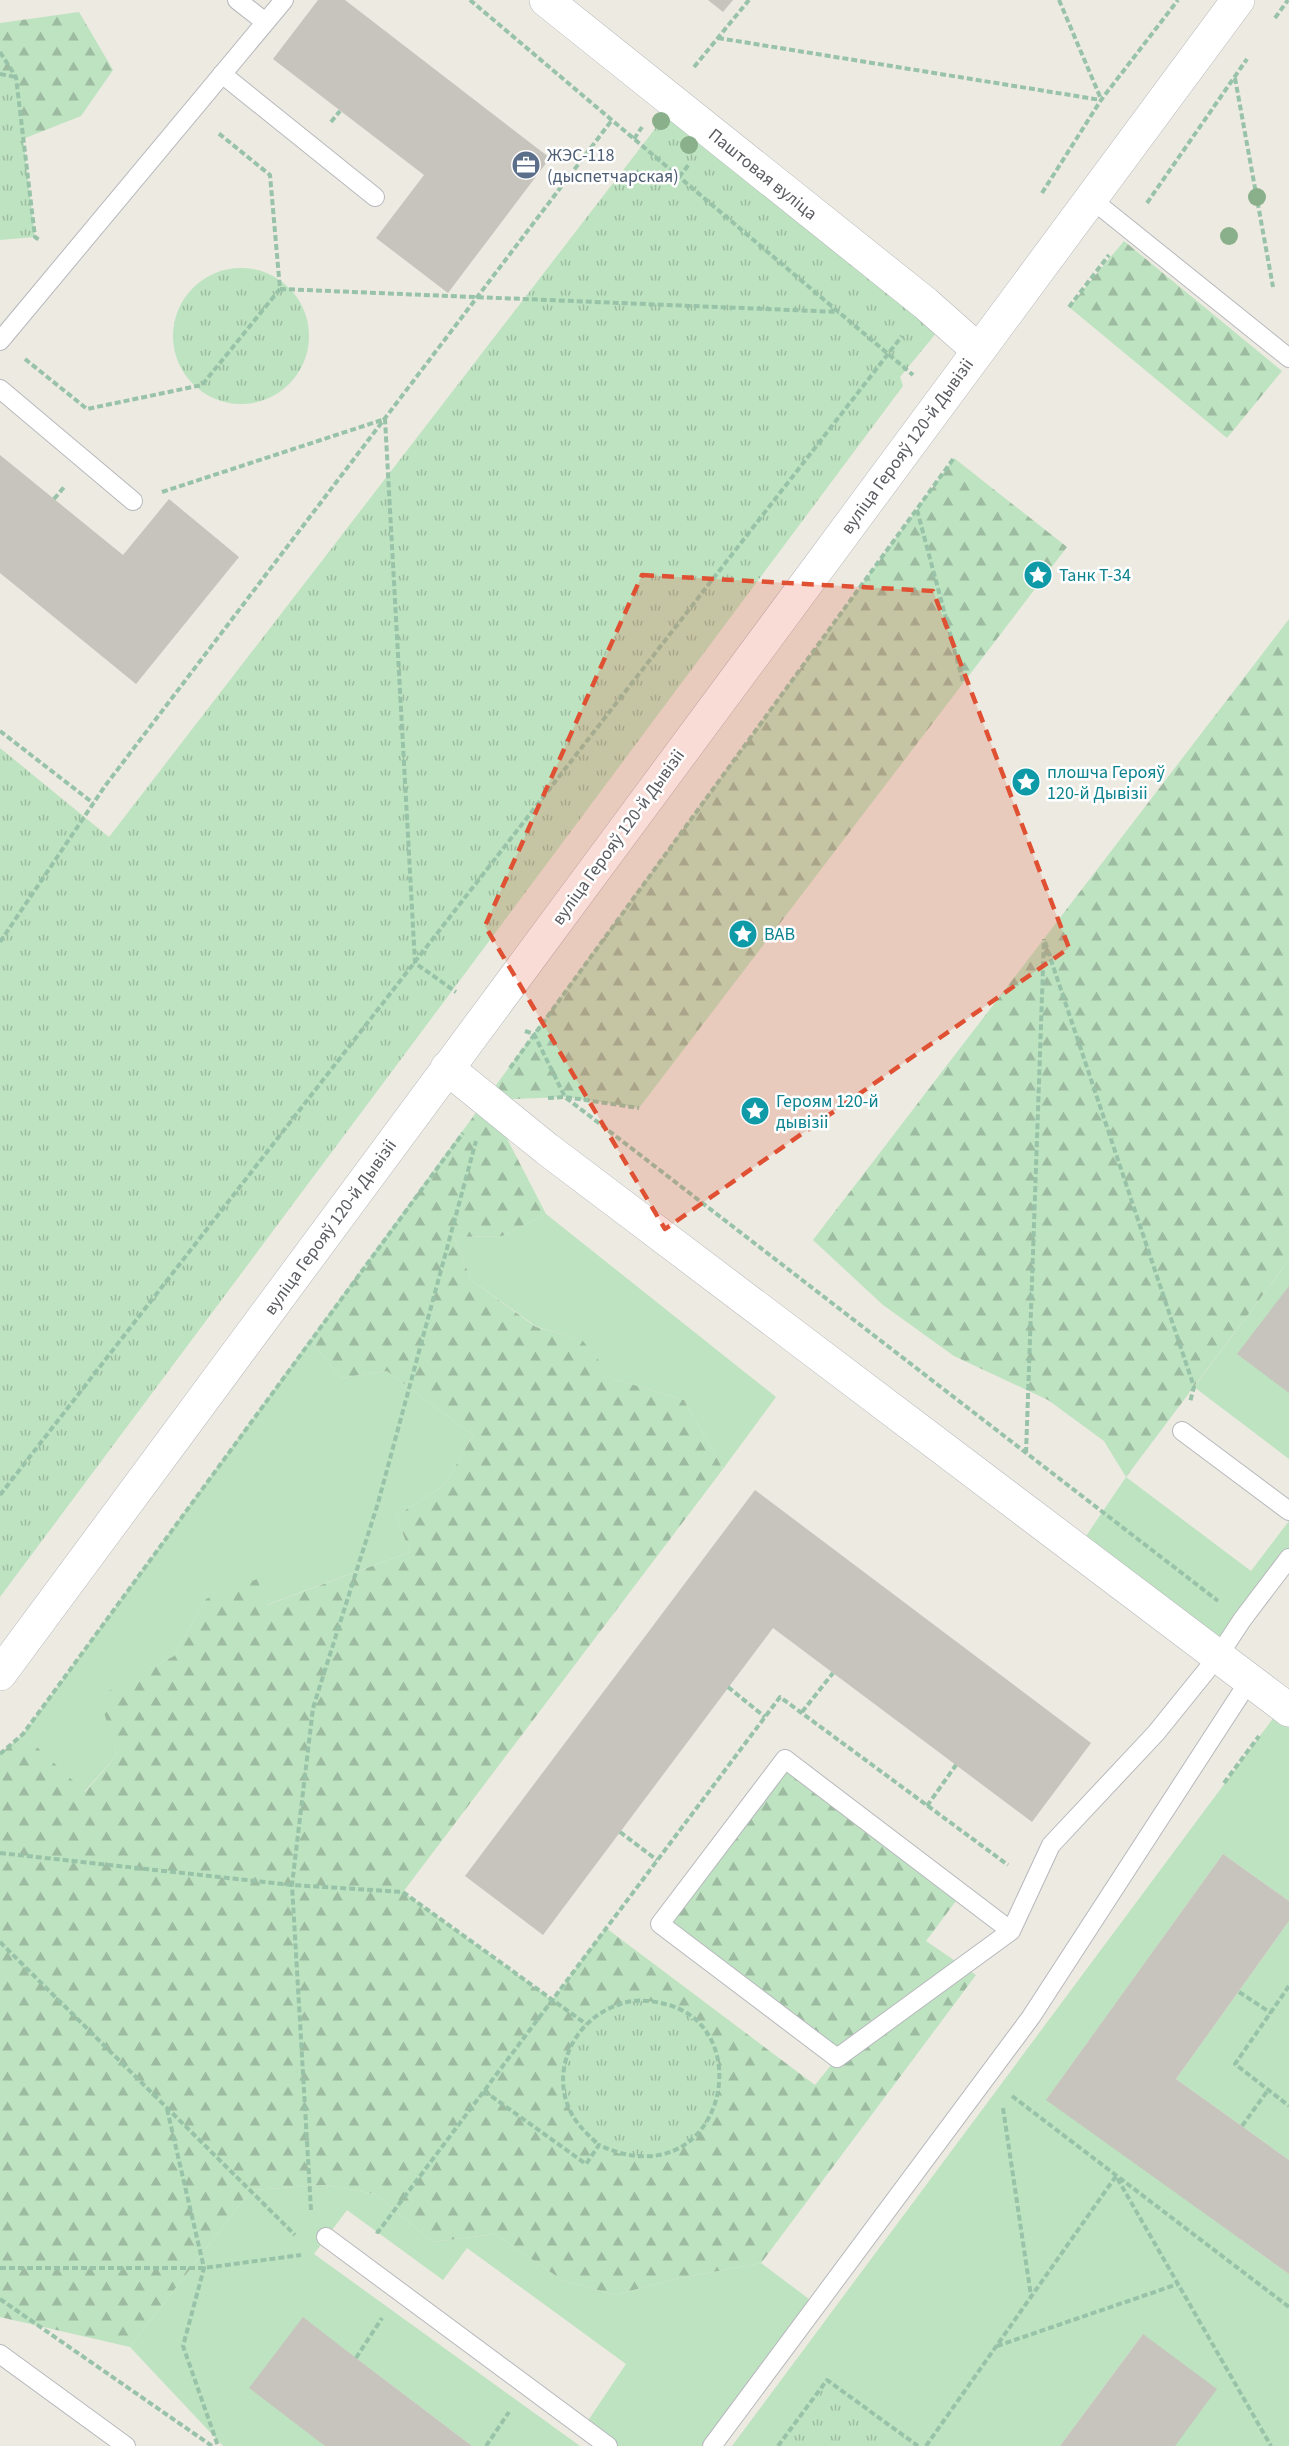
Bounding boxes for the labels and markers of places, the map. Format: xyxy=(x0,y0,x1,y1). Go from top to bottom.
place label: ЖЭС-118 (дыспетчарская) xyxy=(547,143,679,189)
office icon: ЖЭС-118 (дыспетчарская) xyxy=(510,149,542,181)
place icon: Танк Т-34 xyxy=(1022,559,1054,591)
place label: Танк Т-34 xyxy=(1059,563,1131,588)
place label: плошча Герояў 120-й Дывізіі xyxy=(1047,760,1166,806)
place icon: плошча Герояў 120-й Дывізіі xyxy=(1010,766,1042,798)
place icon: ВАВ xyxy=(727,918,759,950)
place label: ВАВ xyxy=(764,922,795,947)
place label: Героям 120-й дывізіі xyxy=(776,1089,879,1135)
place icon: Героям 120-й дывізіі xyxy=(739,1095,771,1127)

